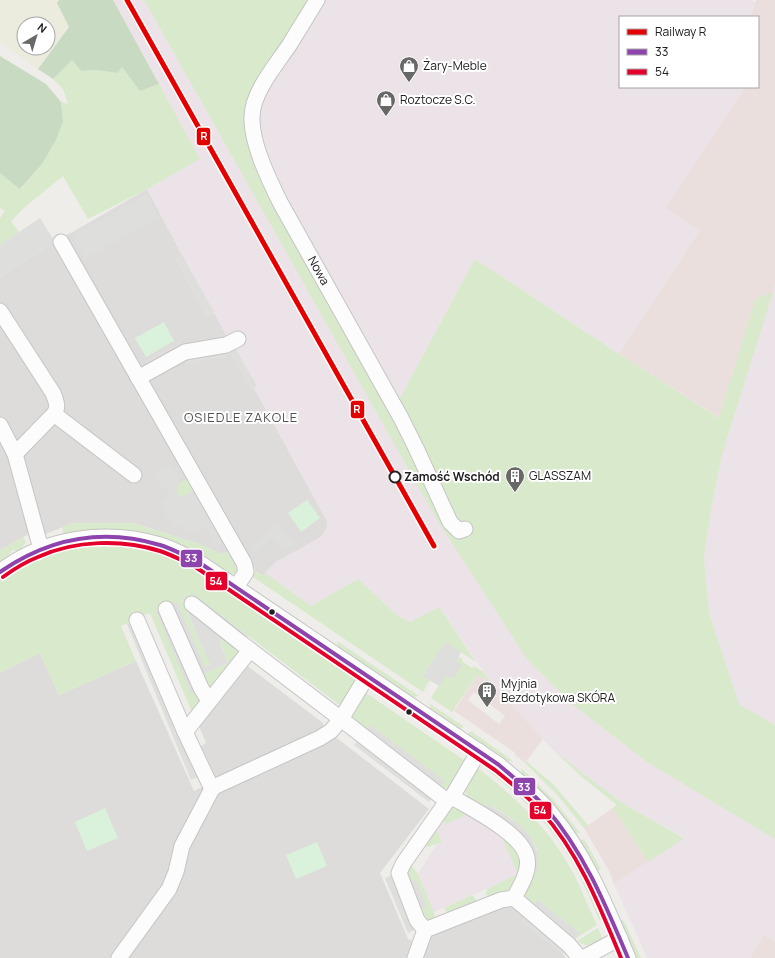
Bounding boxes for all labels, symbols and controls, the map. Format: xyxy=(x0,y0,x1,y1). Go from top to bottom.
north arrow xyxy=(16,16,56,56)
legend xyxy=(619,16,759,88)
text: N xyxy=(35,19,50,36)
text: Railway R xyxy=(655,23,707,40)
text: 33 xyxy=(655,43,668,60)
shop icon: Żary-Meble xyxy=(398,55,420,83)
place label: Żary-Meble xyxy=(423,57,487,74)
text: 54 xyxy=(655,63,669,80)
shop icon: Roztocze S.C. xyxy=(375,89,397,117)
place label: Roztocze S.C. xyxy=(400,91,476,108)
line badge: R xyxy=(196,127,211,146)
text: R xyxy=(200,128,208,143)
street label: Nowa xyxy=(304,253,334,288)
line badge: R xyxy=(350,400,365,419)
text: R xyxy=(353,401,361,416)
district label: OSIEDLE ZAKOLE xyxy=(184,408,298,426)
building icon: GLASSZAM xyxy=(504,465,526,493)
place label: GLASSZAM xyxy=(529,467,591,484)
place label: Zamość Wschód xyxy=(404,468,500,485)
marker: Zamość Wschód xyxy=(388,470,402,484)
line badge: 33 xyxy=(180,549,203,568)
text: 33 xyxy=(185,550,197,565)
line badge: 54 xyxy=(205,571,228,591)
text: 54 xyxy=(209,573,223,588)
unlabelled marker xyxy=(267,607,277,617)
place label: Myjnia Bezdotykowa SKÓRA xyxy=(501,675,615,706)
building icon: Myjnia Bezdotykowa SKÓRA xyxy=(476,680,498,708)
unlabelled marker xyxy=(404,707,414,717)
line badge: 33 xyxy=(513,777,536,796)
text: 33 xyxy=(518,779,530,794)
line badge: 54 xyxy=(529,801,552,820)
text: 54 xyxy=(533,802,547,817)

